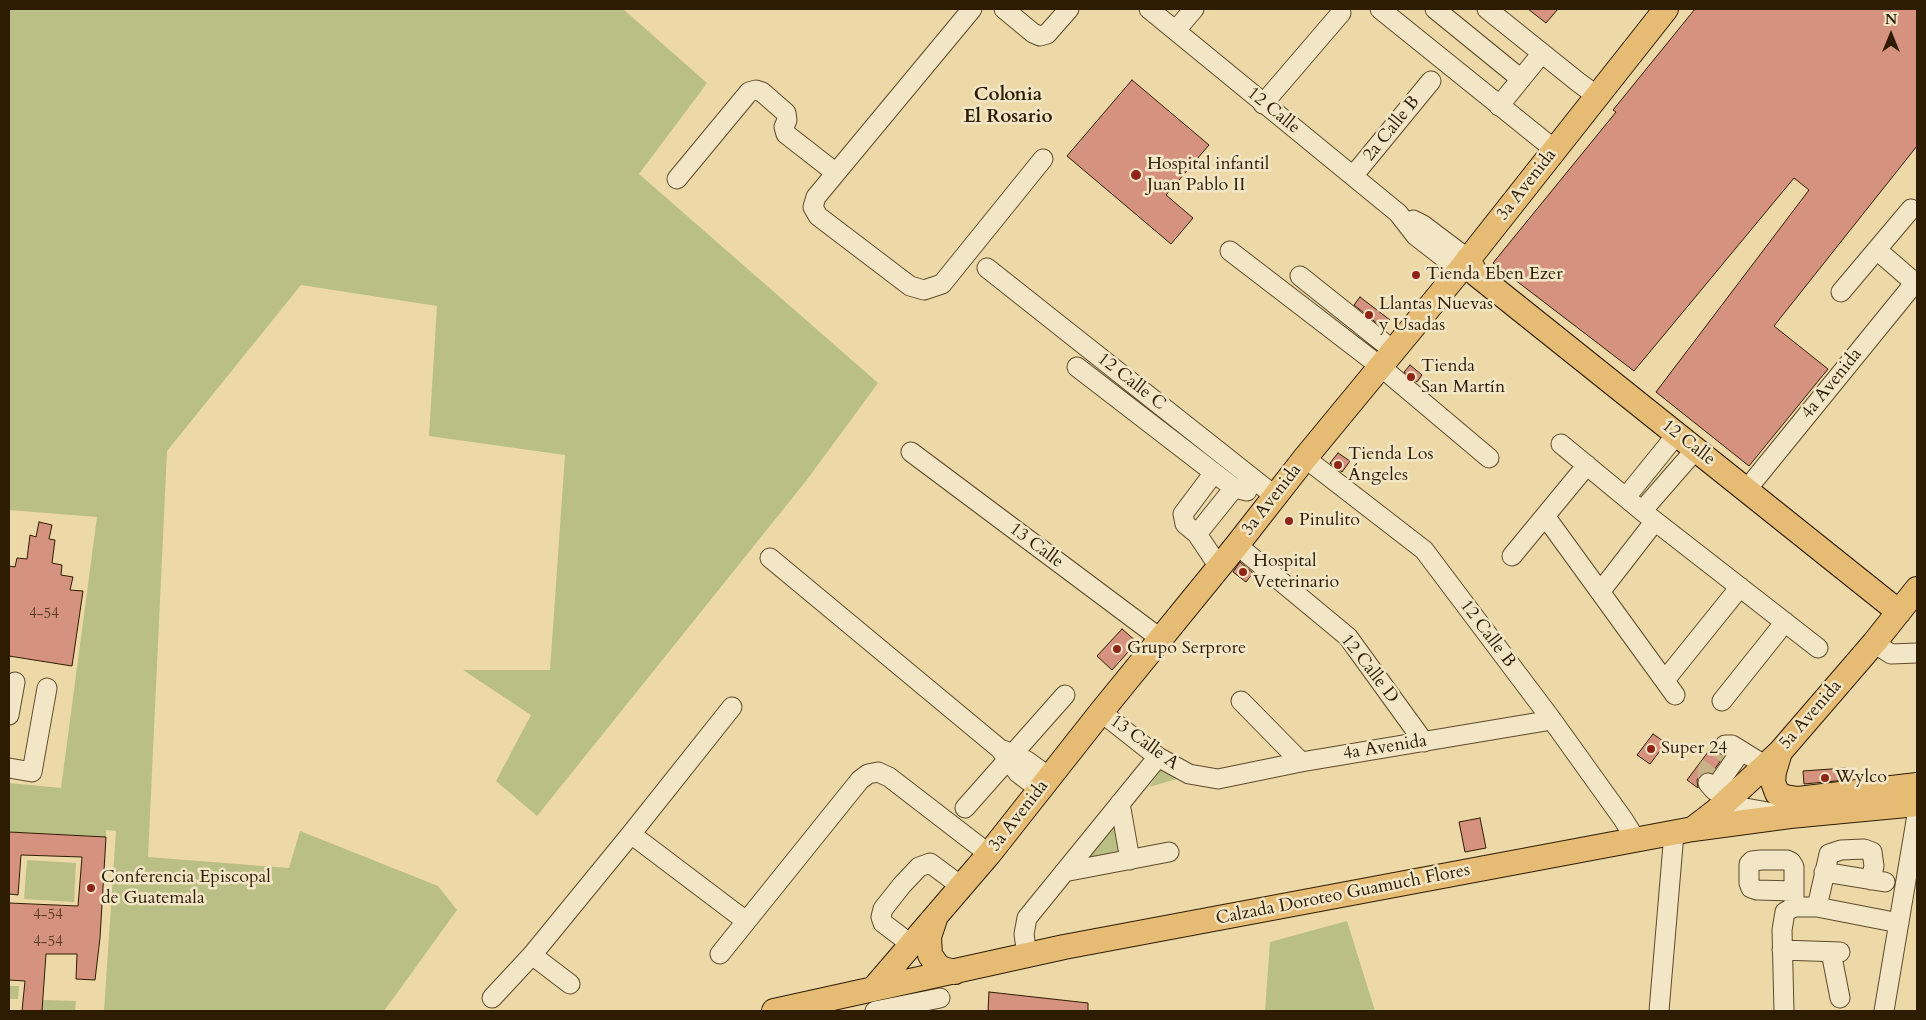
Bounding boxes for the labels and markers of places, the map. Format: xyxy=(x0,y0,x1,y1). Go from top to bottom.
place label: Hospital infantil Juan Pablo II xyxy=(1147,154,1269,196)
marker: Hospital infantil Juan Pablo II xyxy=(1129,168,1143,182)
place label: Tienda Eben Ezer xyxy=(1426,264,1563,286)
marker: Tienda Eben Ezer xyxy=(1410,269,1422,281)
place label: Llantas Nuevas y Usadas xyxy=(1379,294,1493,336)
marker: Llantas Nuevas y Usadas xyxy=(1363,309,1375,321)
place label: Tienda San Martín xyxy=(1421,356,1505,398)
marker: Tienda San Martín xyxy=(1405,371,1417,383)
place label: Tienda Los Ángeles xyxy=(1348,444,1434,486)
marker: Tienda Los Ángeles xyxy=(1332,459,1344,471)
place label: Pinulito xyxy=(1299,510,1360,532)
marker: Pinulito xyxy=(1283,515,1295,527)
place label: Hospital Veterinario xyxy=(1253,551,1339,594)
marker: Hospital Veterinario xyxy=(1237,566,1249,578)
place label: Grupo Serprore xyxy=(1127,638,1246,660)
marker: Grupo Serprore xyxy=(1111,643,1123,655)
place label: Super 24 xyxy=(1661,738,1727,760)
marker: Super 24 xyxy=(1645,743,1657,755)
place label: Wylco xyxy=(1835,767,1887,789)
marker: Wylco xyxy=(1819,772,1831,784)
place label: Conferencia Episcopal de Guatemala xyxy=(101,867,271,910)
marker: Conferencia Episcopal de Guatemala xyxy=(85,882,97,894)

